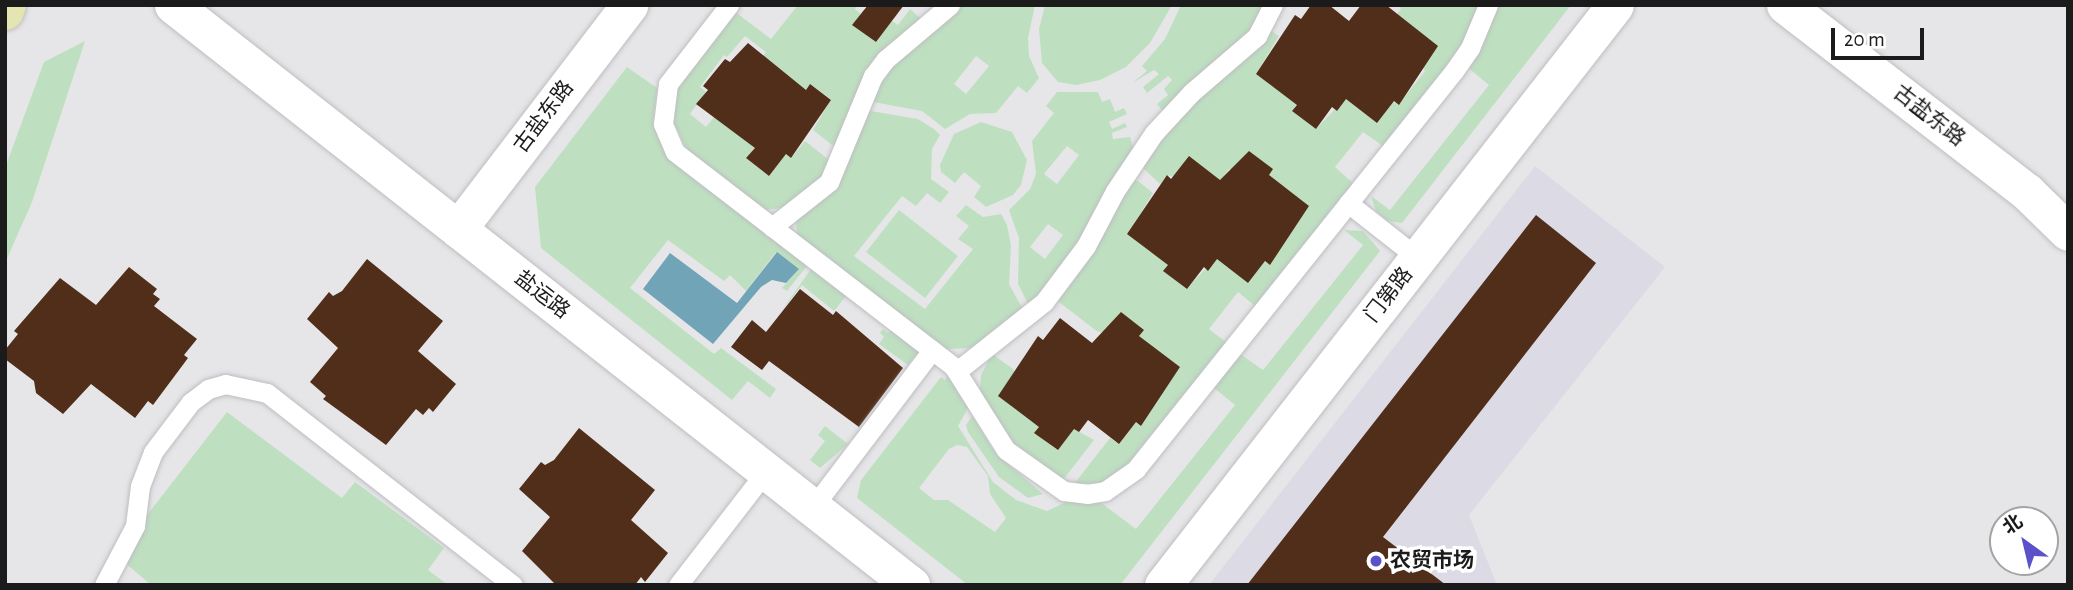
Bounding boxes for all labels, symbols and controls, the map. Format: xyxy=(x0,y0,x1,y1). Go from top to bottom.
scale bar xyxy=(1835,14,1928,58)
text: 20 m xyxy=(1844,29,1885,50)
street label: 古盐东路 xyxy=(509,76,579,158)
street label: 古盐东路 xyxy=(1888,80,1970,152)
street label: 门第路 xyxy=(1360,262,1418,328)
street label: 盐运路 xyxy=(509,266,575,324)
north arrow xyxy=(1989,506,2059,576)
text: 北 xyxy=(2000,512,2026,538)
place label: 农贸市场 xyxy=(1390,548,1474,574)
marker: 农贸市场 xyxy=(1368,553,1384,569)

